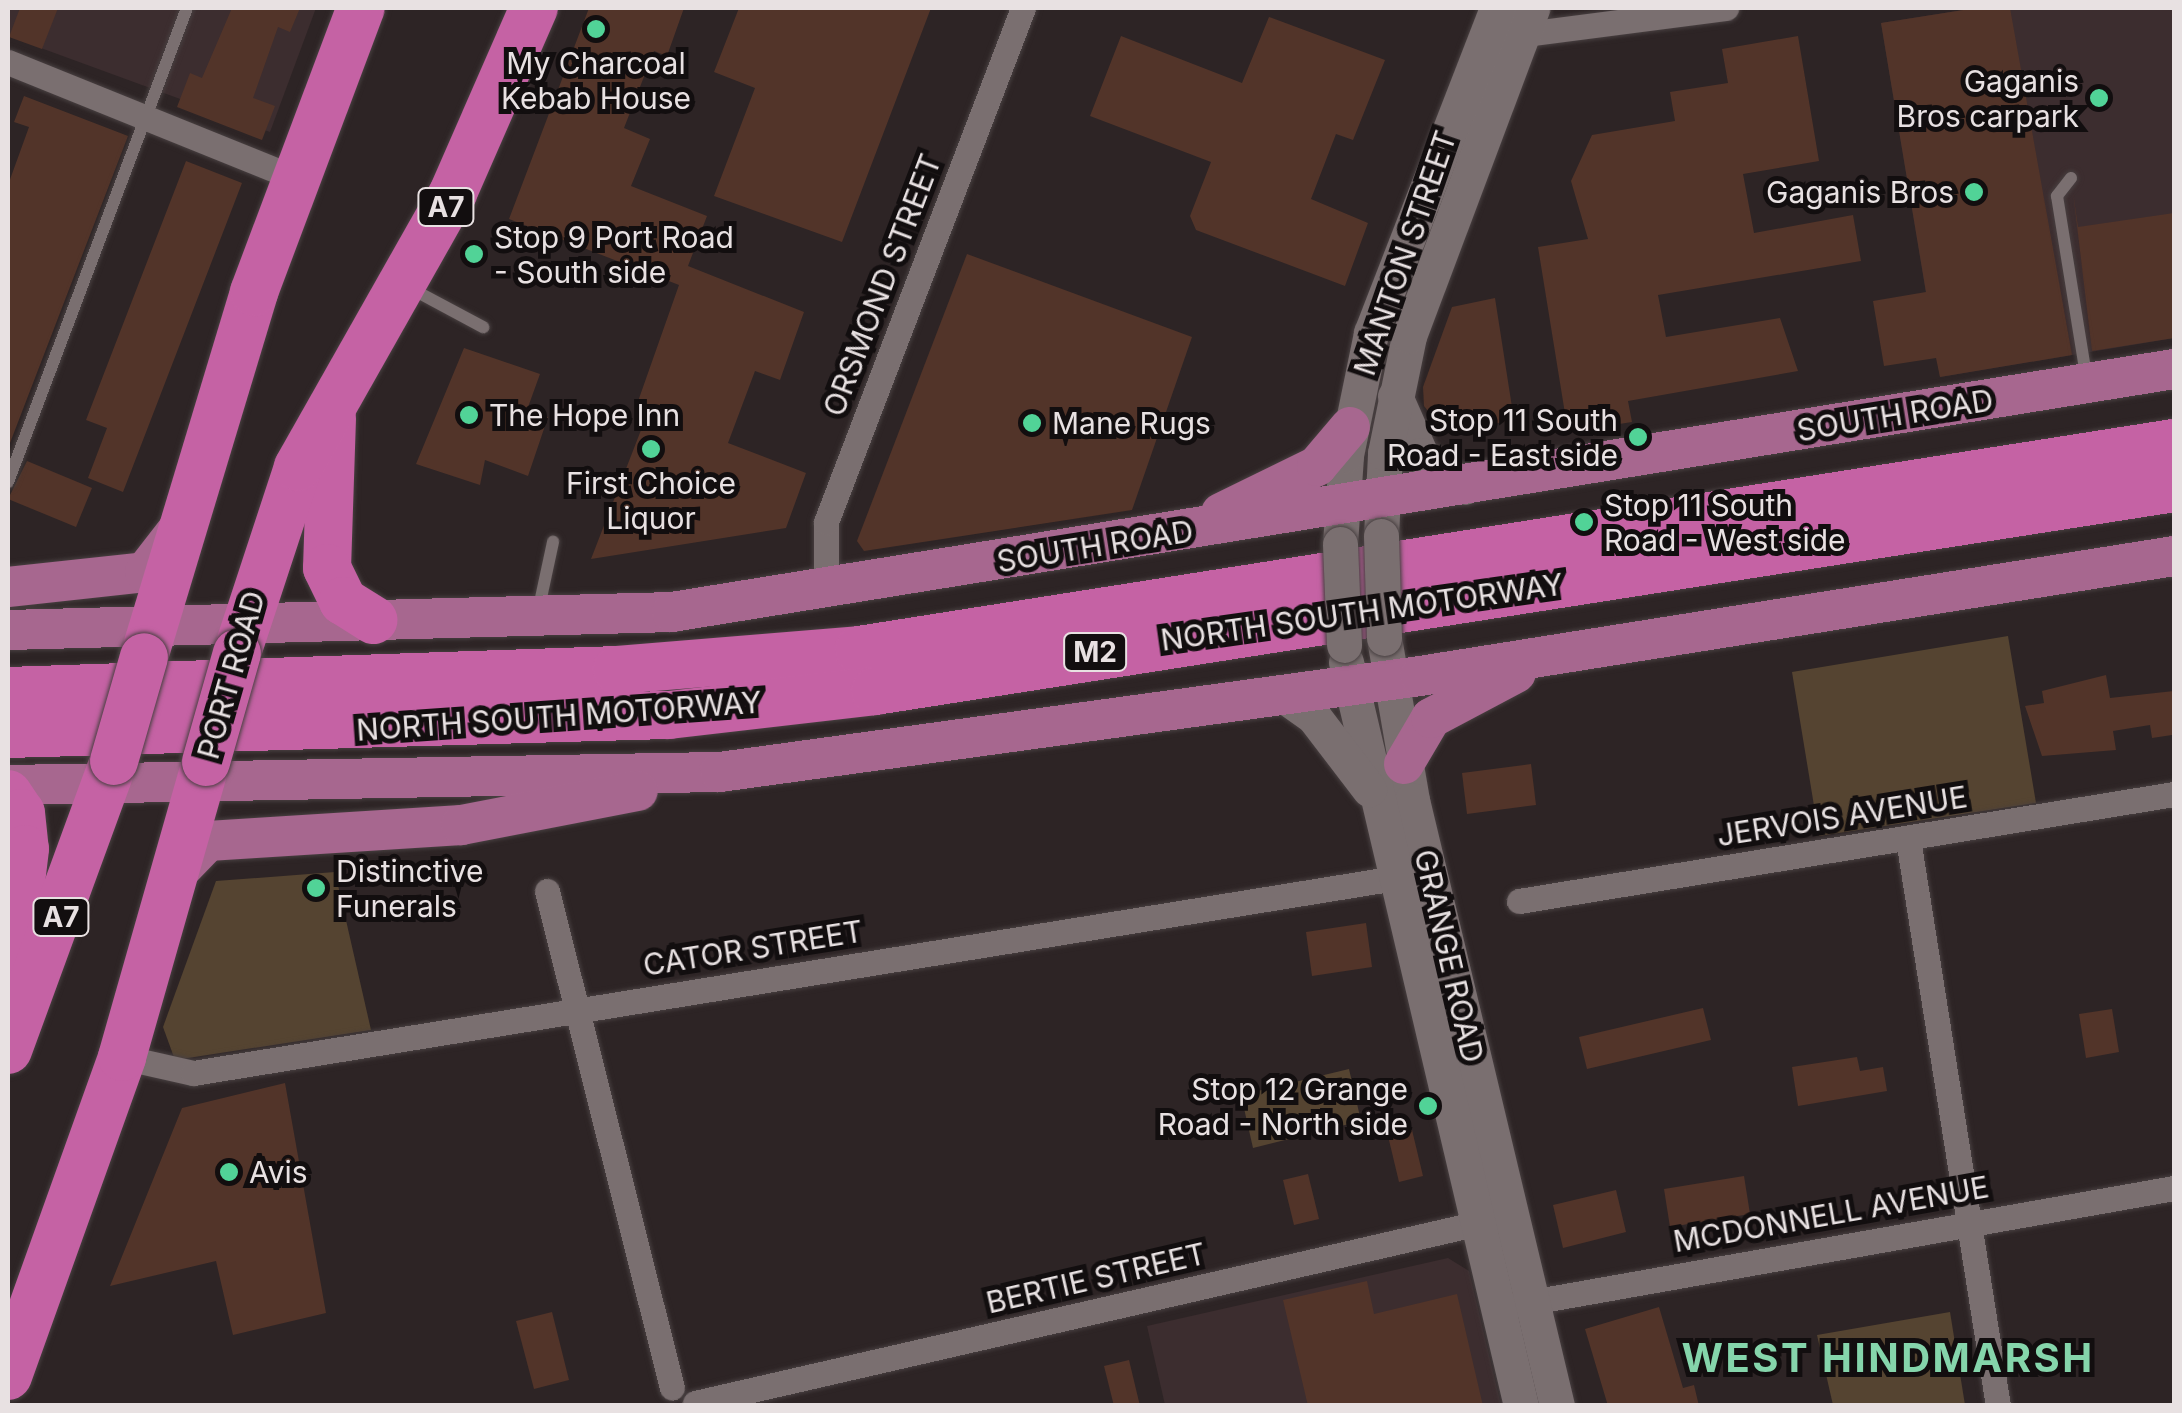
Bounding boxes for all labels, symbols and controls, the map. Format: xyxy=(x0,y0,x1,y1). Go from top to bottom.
marker: My Charcoal Kebab House xyxy=(585,18,607,40)
place label: My Charcoal Kebab House xyxy=(501,45,691,116)
place label: Gaganis Bros carpark xyxy=(1897,63,2079,134)
marker: Gaganis Bros carpark xyxy=(2088,87,2110,109)
street label: MANTON STREET xyxy=(1346,126,1464,380)
street label: ORSMOND STREET xyxy=(815,149,949,421)
place label: Gaganis Bros xyxy=(1766,174,1954,210)
marker: Gaganis Bros xyxy=(1963,181,1985,203)
road number: A7 xyxy=(416,184,476,230)
place label: Stop 9 Port Road - South side xyxy=(494,219,734,290)
marker: Stop 9 Port Road - South side xyxy=(463,243,485,265)
street label: SOUTH ROAD xyxy=(1794,382,1996,448)
place label: The Hope Inn xyxy=(489,397,680,433)
place label: Stop 11 South Road - East side xyxy=(1387,402,1618,472)
marker: The Hope Inn xyxy=(458,404,480,426)
place label: Mane Rugs xyxy=(1052,405,1211,441)
marker: Mane Rugs xyxy=(1021,412,1043,434)
marker: Stop 11 South Road - East side xyxy=(1627,426,1649,448)
marker: First Choice Liquor xyxy=(640,438,662,460)
place label: First Choice Liquor xyxy=(566,465,736,536)
place label: Stop 11 South Road - West side xyxy=(1604,487,1846,558)
marker: Stop 11 South Road - West side xyxy=(1573,511,1595,533)
street label: SOUTH ROAD xyxy=(994,513,1196,579)
street label: NORTH SOUTH MOTORWAY xyxy=(1158,566,1566,658)
street label: PORT ROAD xyxy=(190,587,272,763)
road number: M2 xyxy=(1062,629,1128,675)
street label: NORTH SOUTH MOTORWAY xyxy=(355,684,763,748)
street label: JERVOIS AVENUE xyxy=(1714,778,1970,854)
street label: GRANGE ROAD xyxy=(1407,846,1491,1066)
place label: Distinctive Funerals xyxy=(336,853,484,924)
marker: Distinctive Funerals xyxy=(305,877,327,899)
road number: A7 xyxy=(31,894,91,940)
street label: CATOR STREET xyxy=(641,913,865,983)
place label: Stop 12 Grange Road - North side xyxy=(1158,1071,1408,1142)
marker: Stop 12 Grange Road - North side xyxy=(1417,1095,1439,1117)
place label: Avis xyxy=(249,1154,308,1190)
marker: Avis xyxy=(218,1161,240,1183)
street label: MCDONNELL AVENUE xyxy=(1671,1169,1991,1259)
street label: BERTIE STREET xyxy=(983,1235,1209,1321)
district label: WEST HINDMARSH xyxy=(1681,1334,2095,1382)

